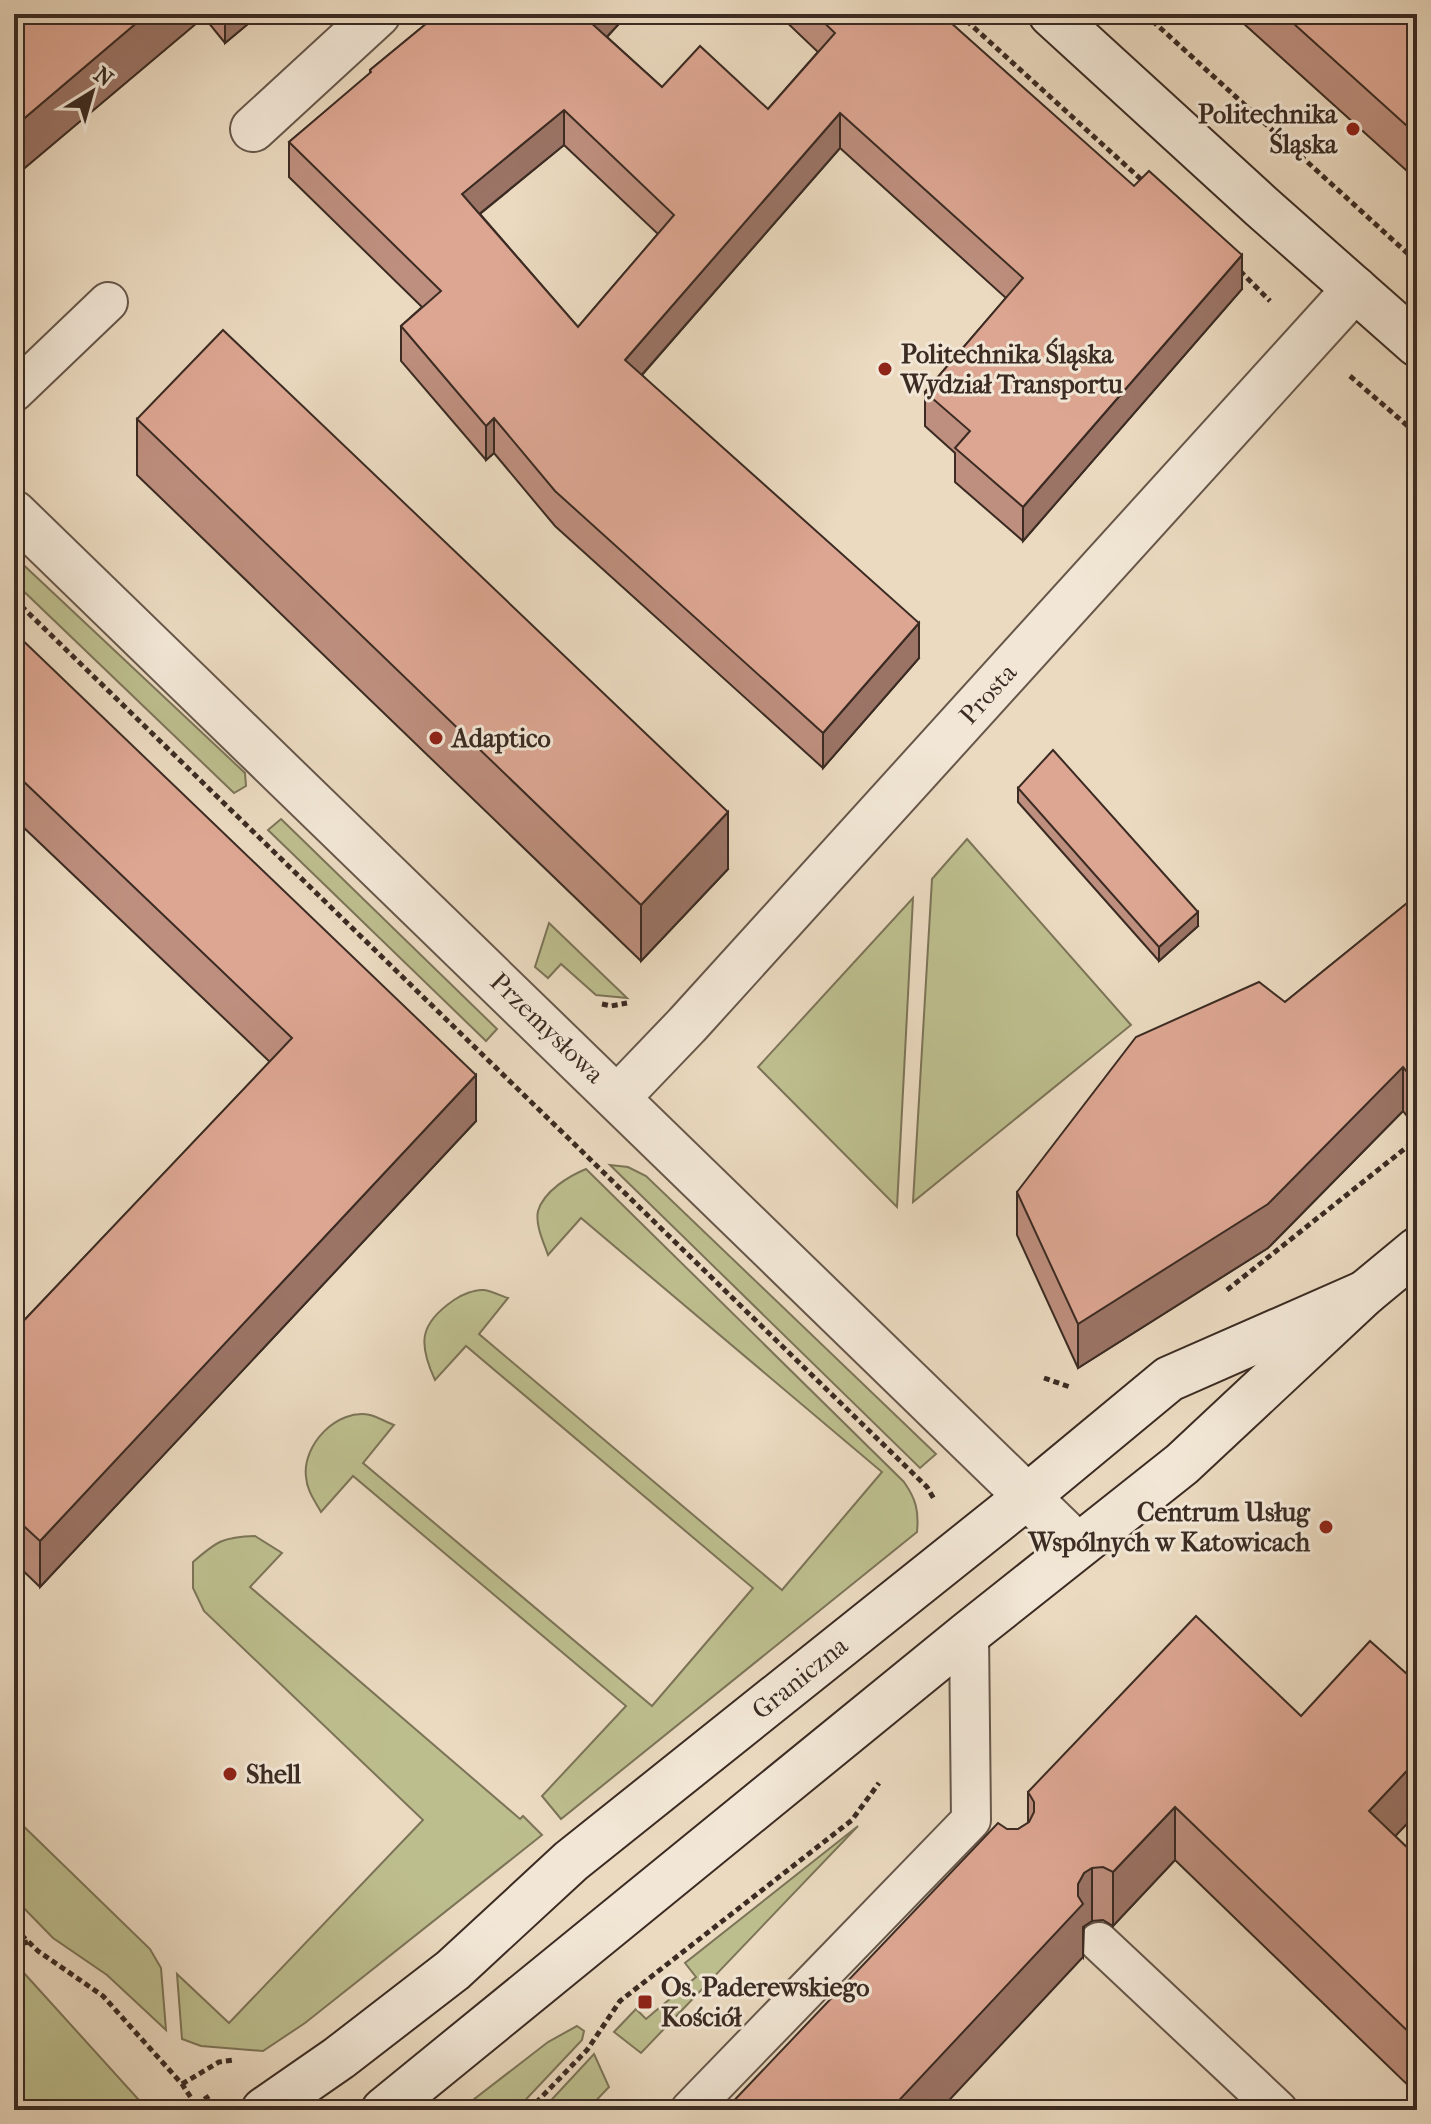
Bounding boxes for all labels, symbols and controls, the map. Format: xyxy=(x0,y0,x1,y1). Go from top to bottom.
north arrow xyxy=(52,52,132,132)
text: N xyxy=(89,61,118,92)
place label: Politechnika Śląska xyxy=(1198,99,1338,161)
marker: Politechnika Śląska xyxy=(1344,120,1362,138)
place label: Politechnika Śląska Wydział Transportu xyxy=(900,337,1123,400)
marker: Politechnika Śląska Wydział Transportu xyxy=(876,360,894,378)
street label: Prosta xyxy=(953,657,1024,731)
place label: Adaptico xyxy=(450,723,551,754)
marker: Adaptico xyxy=(427,729,445,747)
street label: Przemysłowa xyxy=(484,966,611,1091)
place label: Centrum Usług Wspólnych w Katowicach xyxy=(1028,1497,1311,1558)
marker: Centrum Usług Wspólnych w Katowicach xyxy=(1317,1518,1335,1536)
street label: Graniczna xyxy=(746,1629,855,1726)
place label: Shell xyxy=(246,1759,302,1790)
marker: Shell xyxy=(221,1765,239,1783)
place label: Os. Paderewskiego Kościół xyxy=(661,1972,870,2033)
marker: Os. Paderewskiego Kościół xyxy=(636,1993,654,2011)

